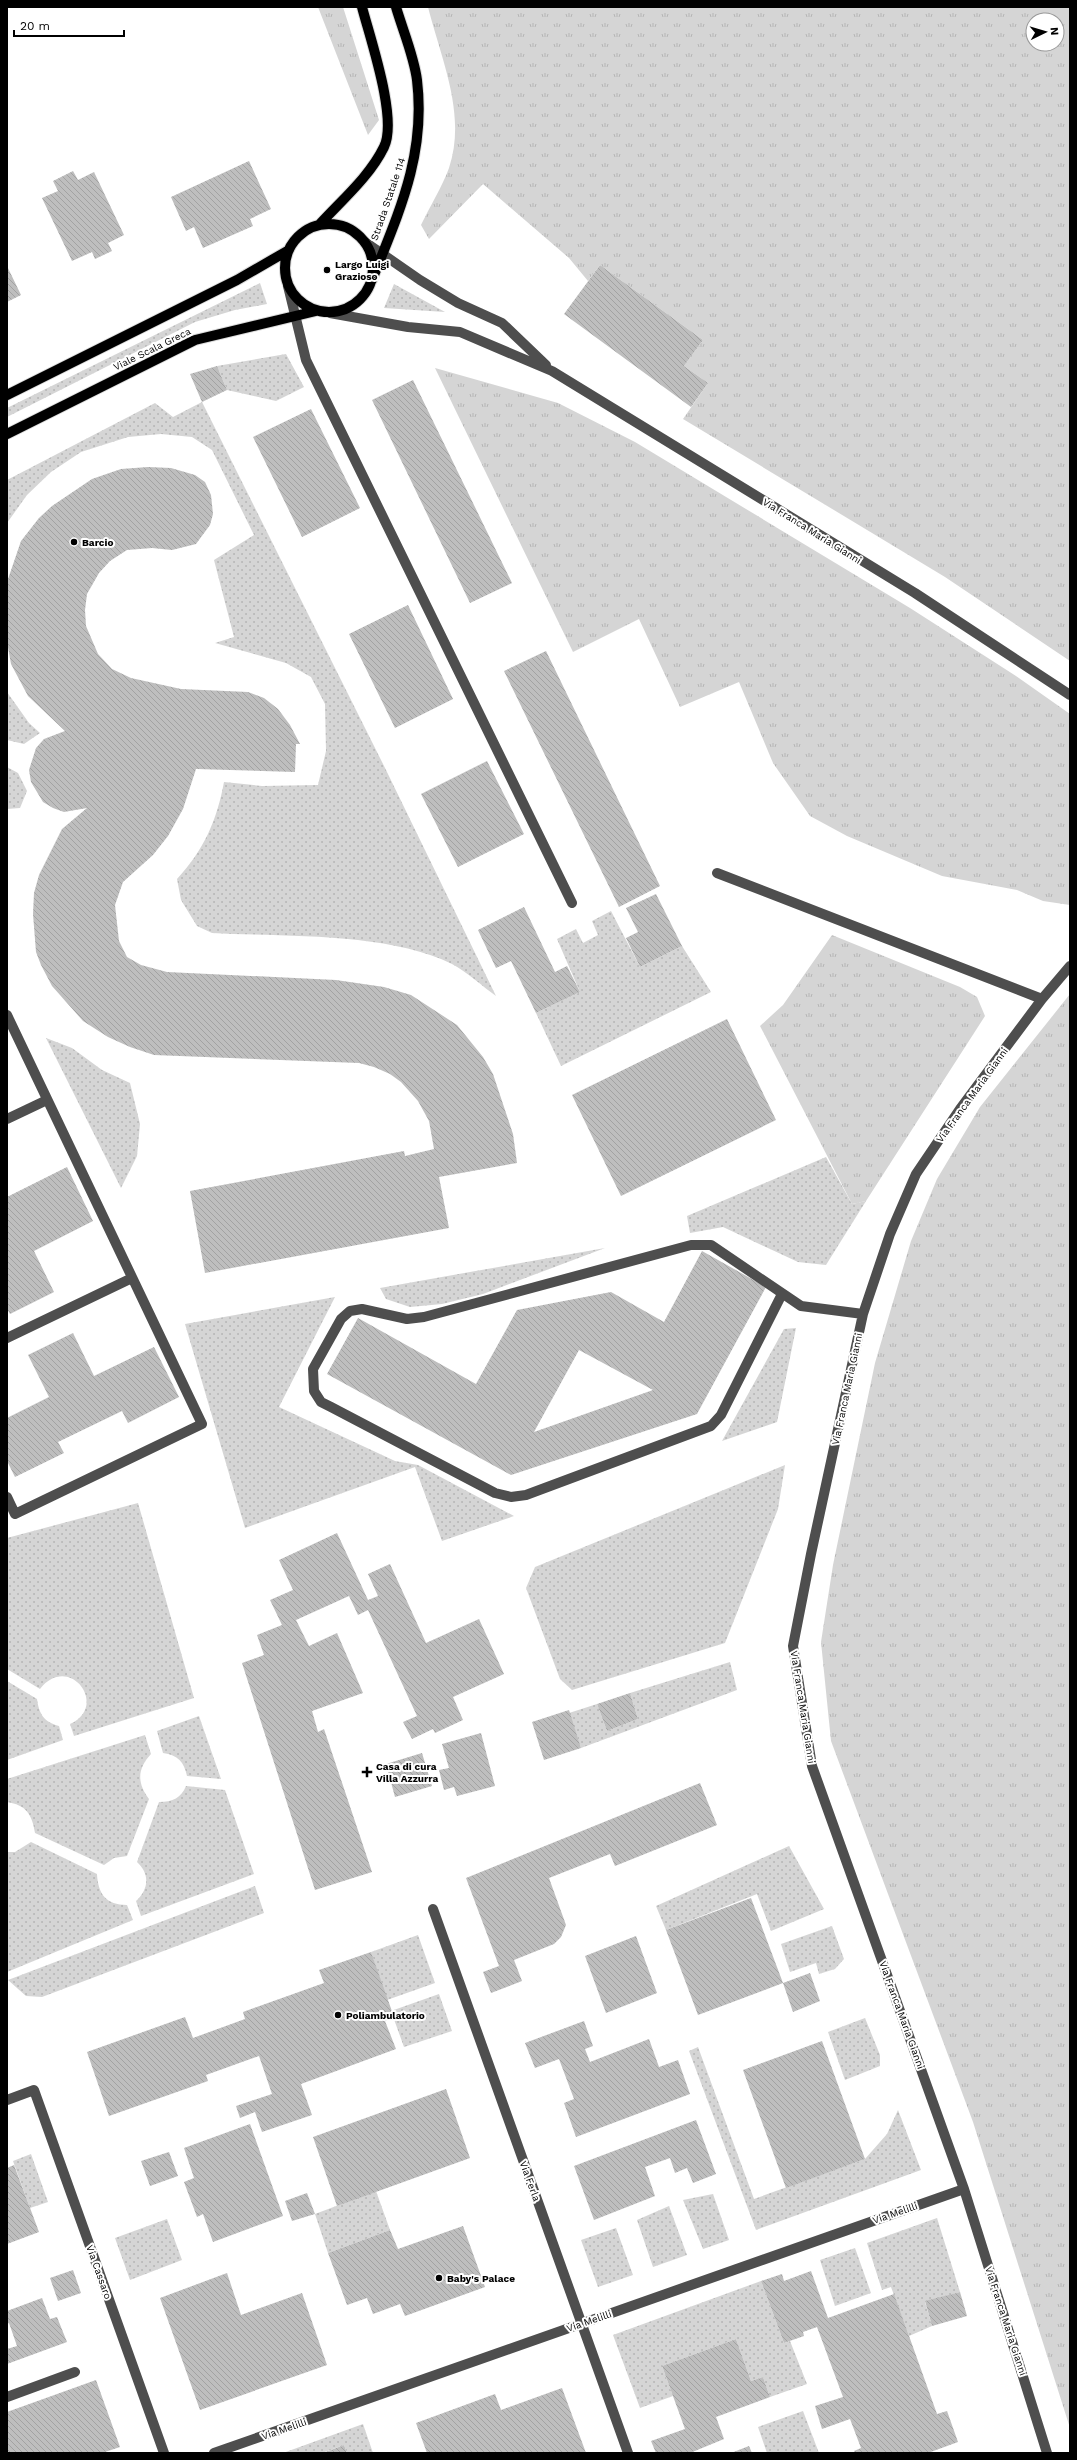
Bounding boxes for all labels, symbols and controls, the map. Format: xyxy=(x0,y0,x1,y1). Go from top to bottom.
scale bar xyxy=(14,12,124,38)
north arrow xyxy=(1025,12,1065,52)
text: 20 m xyxy=(20,19,50,33)
text: N xyxy=(1048,27,1061,36)
street label: Strada Statale 114 xyxy=(369,156,407,242)
place label: Largo Luigi Grazioso xyxy=(335,259,389,282)
marker: Largo Luigi Grazioso xyxy=(322,265,332,275)
street label: Viale Scala Greca xyxy=(111,325,193,373)
street label: Via Franca Maria Gianni xyxy=(761,496,863,566)
marker: Barcio xyxy=(69,537,79,547)
place label: Barcio xyxy=(82,537,113,548)
street label: Via Franca Maria Gianni xyxy=(934,1046,1010,1144)
street label: Via Franca Maria Gianni xyxy=(830,1332,864,1446)
street label: Via Franca Maria Gianni xyxy=(789,1650,817,1764)
place label: Casa di cura Villa Azzurra xyxy=(376,1761,439,1784)
marker: Casa di cura Villa Azzurra xyxy=(361,1766,373,1778)
street label: Via Franca Maria Gianni xyxy=(877,1959,927,2071)
marker: Poliambulatorio xyxy=(333,2010,343,2020)
place label: Poliambulatorio xyxy=(346,2010,425,2021)
street label: Via Ferla xyxy=(518,2159,542,2203)
street label: Via Melilli xyxy=(871,2200,919,2226)
street label: Via Cassaro xyxy=(84,2244,114,2300)
street label: Via Franca Maria Gianni xyxy=(983,2265,1029,2377)
marker: Baby's Palace xyxy=(434,2273,444,2283)
place label: Baby's Palace xyxy=(447,2273,515,2284)
street label: Via Melilli xyxy=(565,2308,613,2334)
street label: Via Melilli xyxy=(260,2416,308,2442)

